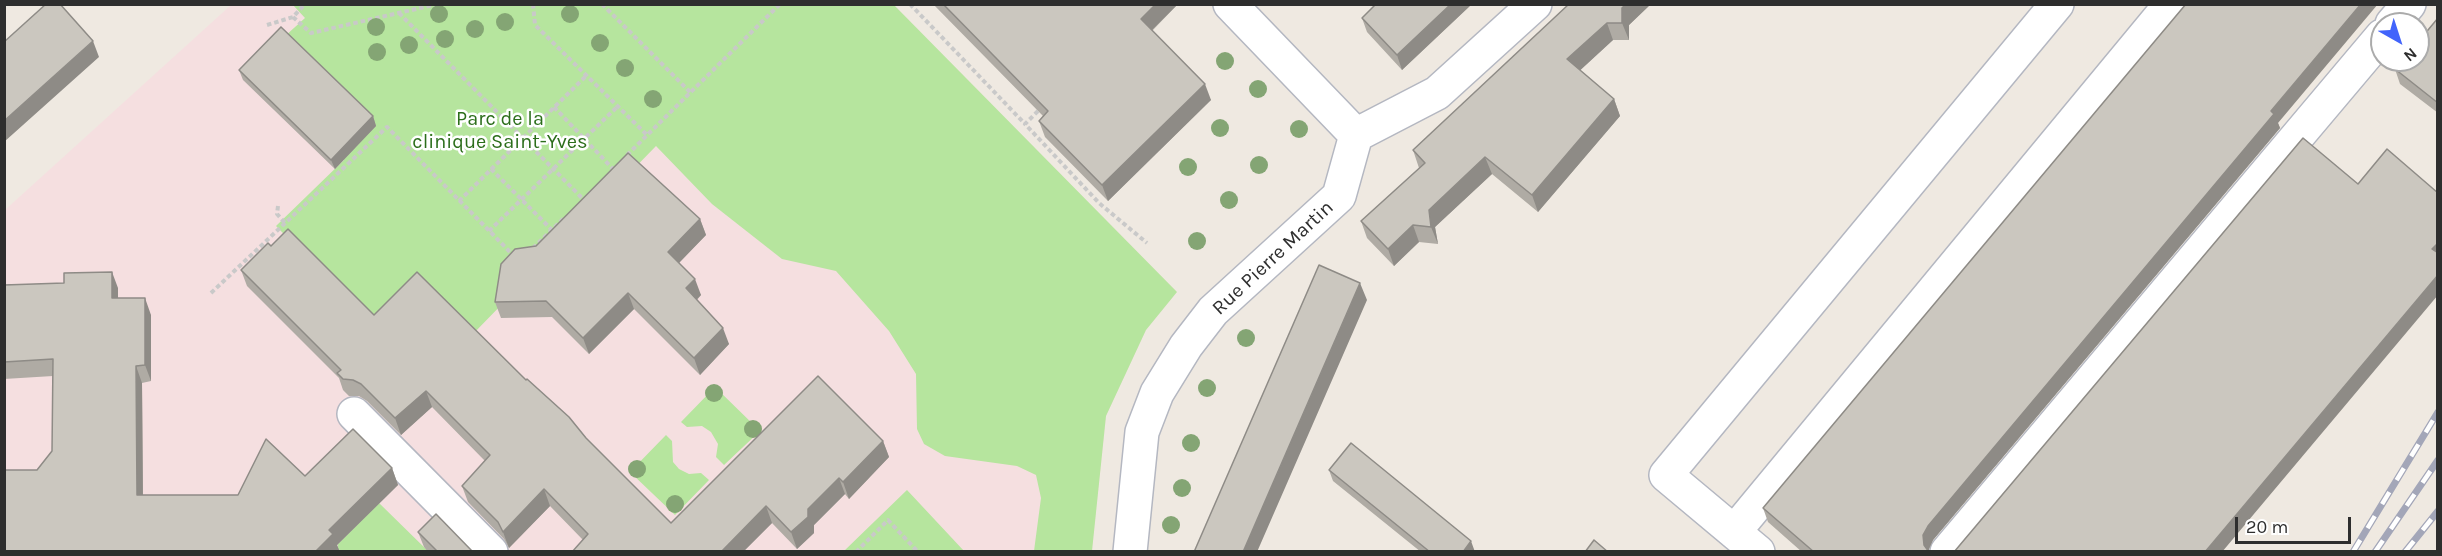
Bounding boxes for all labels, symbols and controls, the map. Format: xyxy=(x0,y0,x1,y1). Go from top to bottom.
north arrow xyxy=(2370,12,2430,72)
text: N xyxy=(2400,44,2421,66)
park label: Parc de la clinique Saint-Yves xyxy=(412,107,588,154)
street label: Rue Pierre Martin xyxy=(1207,196,1339,320)
scale bar xyxy=(2238,505,2354,543)
text: 20 m xyxy=(2246,516,2288,538)

